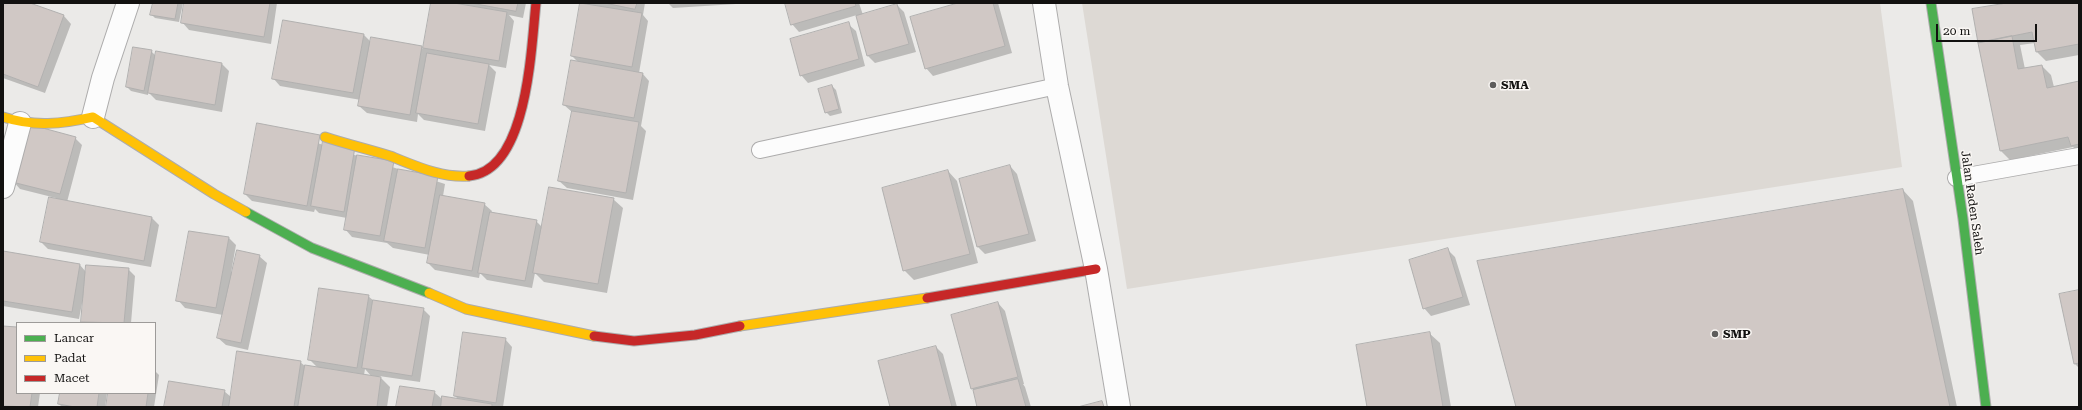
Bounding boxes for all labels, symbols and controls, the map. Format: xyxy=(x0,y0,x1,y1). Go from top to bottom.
scale bar xyxy=(1938,16,2039,42)
text: 20 m xyxy=(1943,24,1970,38)
place label: SMA xyxy=(1501,78,1529,92)
marker: SMA xyxy=(1488,80,1498,90)
street label: Jalan Raden Saleh xyxy=(1958,150,1986,256)
legend xyxy=(16,322,156,394)
place label: SMP xyxy=(1723,327,1750,341)
marker: SMP xyxy=(1710,329,1720,339)
text: Lancar xyxy=(54,331,94,345)
text: Padat xyxy=(54,351,86,365)
text: Macet xyxy=(54,371,89,385)

